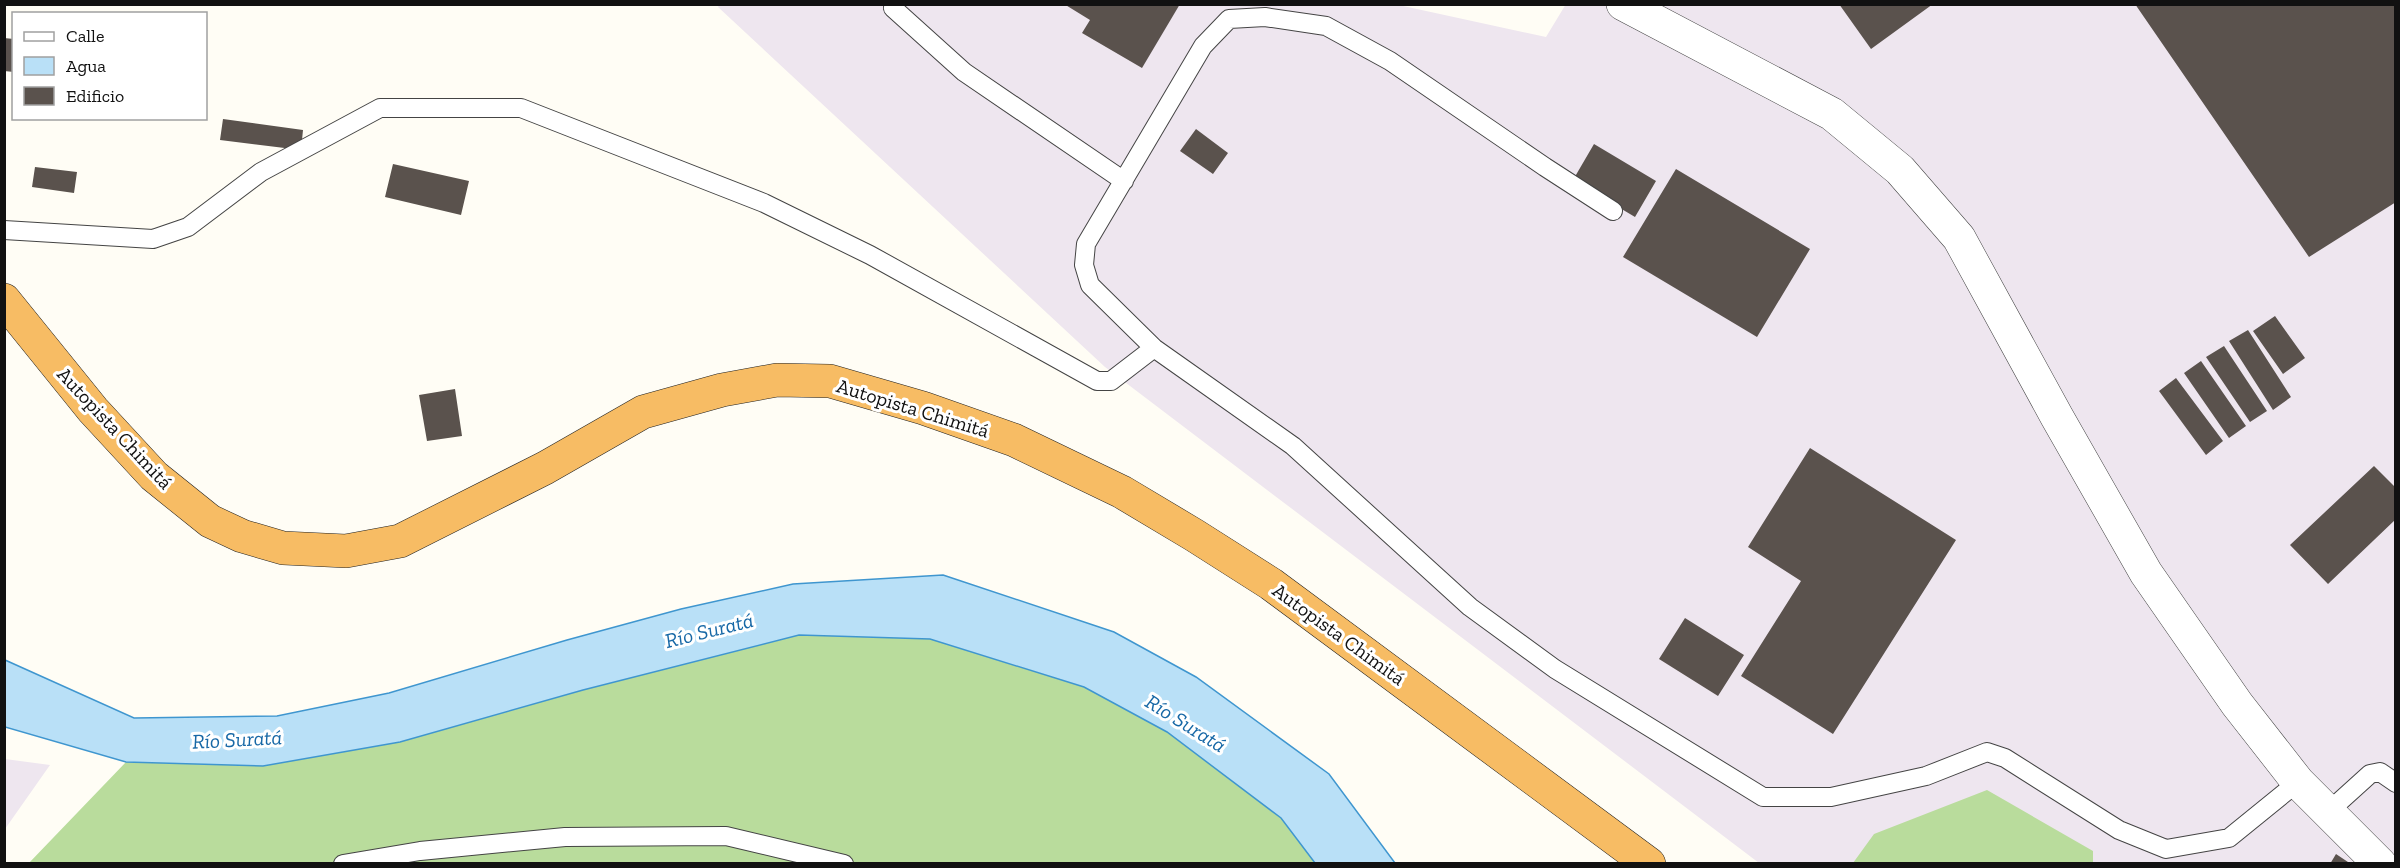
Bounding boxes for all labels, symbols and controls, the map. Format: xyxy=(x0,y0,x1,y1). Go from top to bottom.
legend xyxy=(12,12,207,120)
text: Calle xyxy=(66,25,104,47)
text: Agua xyxy=(66,55,106,77)
text: Edificio xyxy=(66,85,124,107)
street label: Autopista Chimitá xyxy=(52,362,178,494)
street label: Autopista Chimitá xyxy=(834,373,992,443)
street label: Autopista Chimitá xyxy=(1268,578,1410,690)
water label: Río Suratá xyxy=(662,607,756,653)
water label: Río Suratá xyxy=(1141,689,1231,757)
water label: Río Suratá xyxy=(191,724,283,754)

